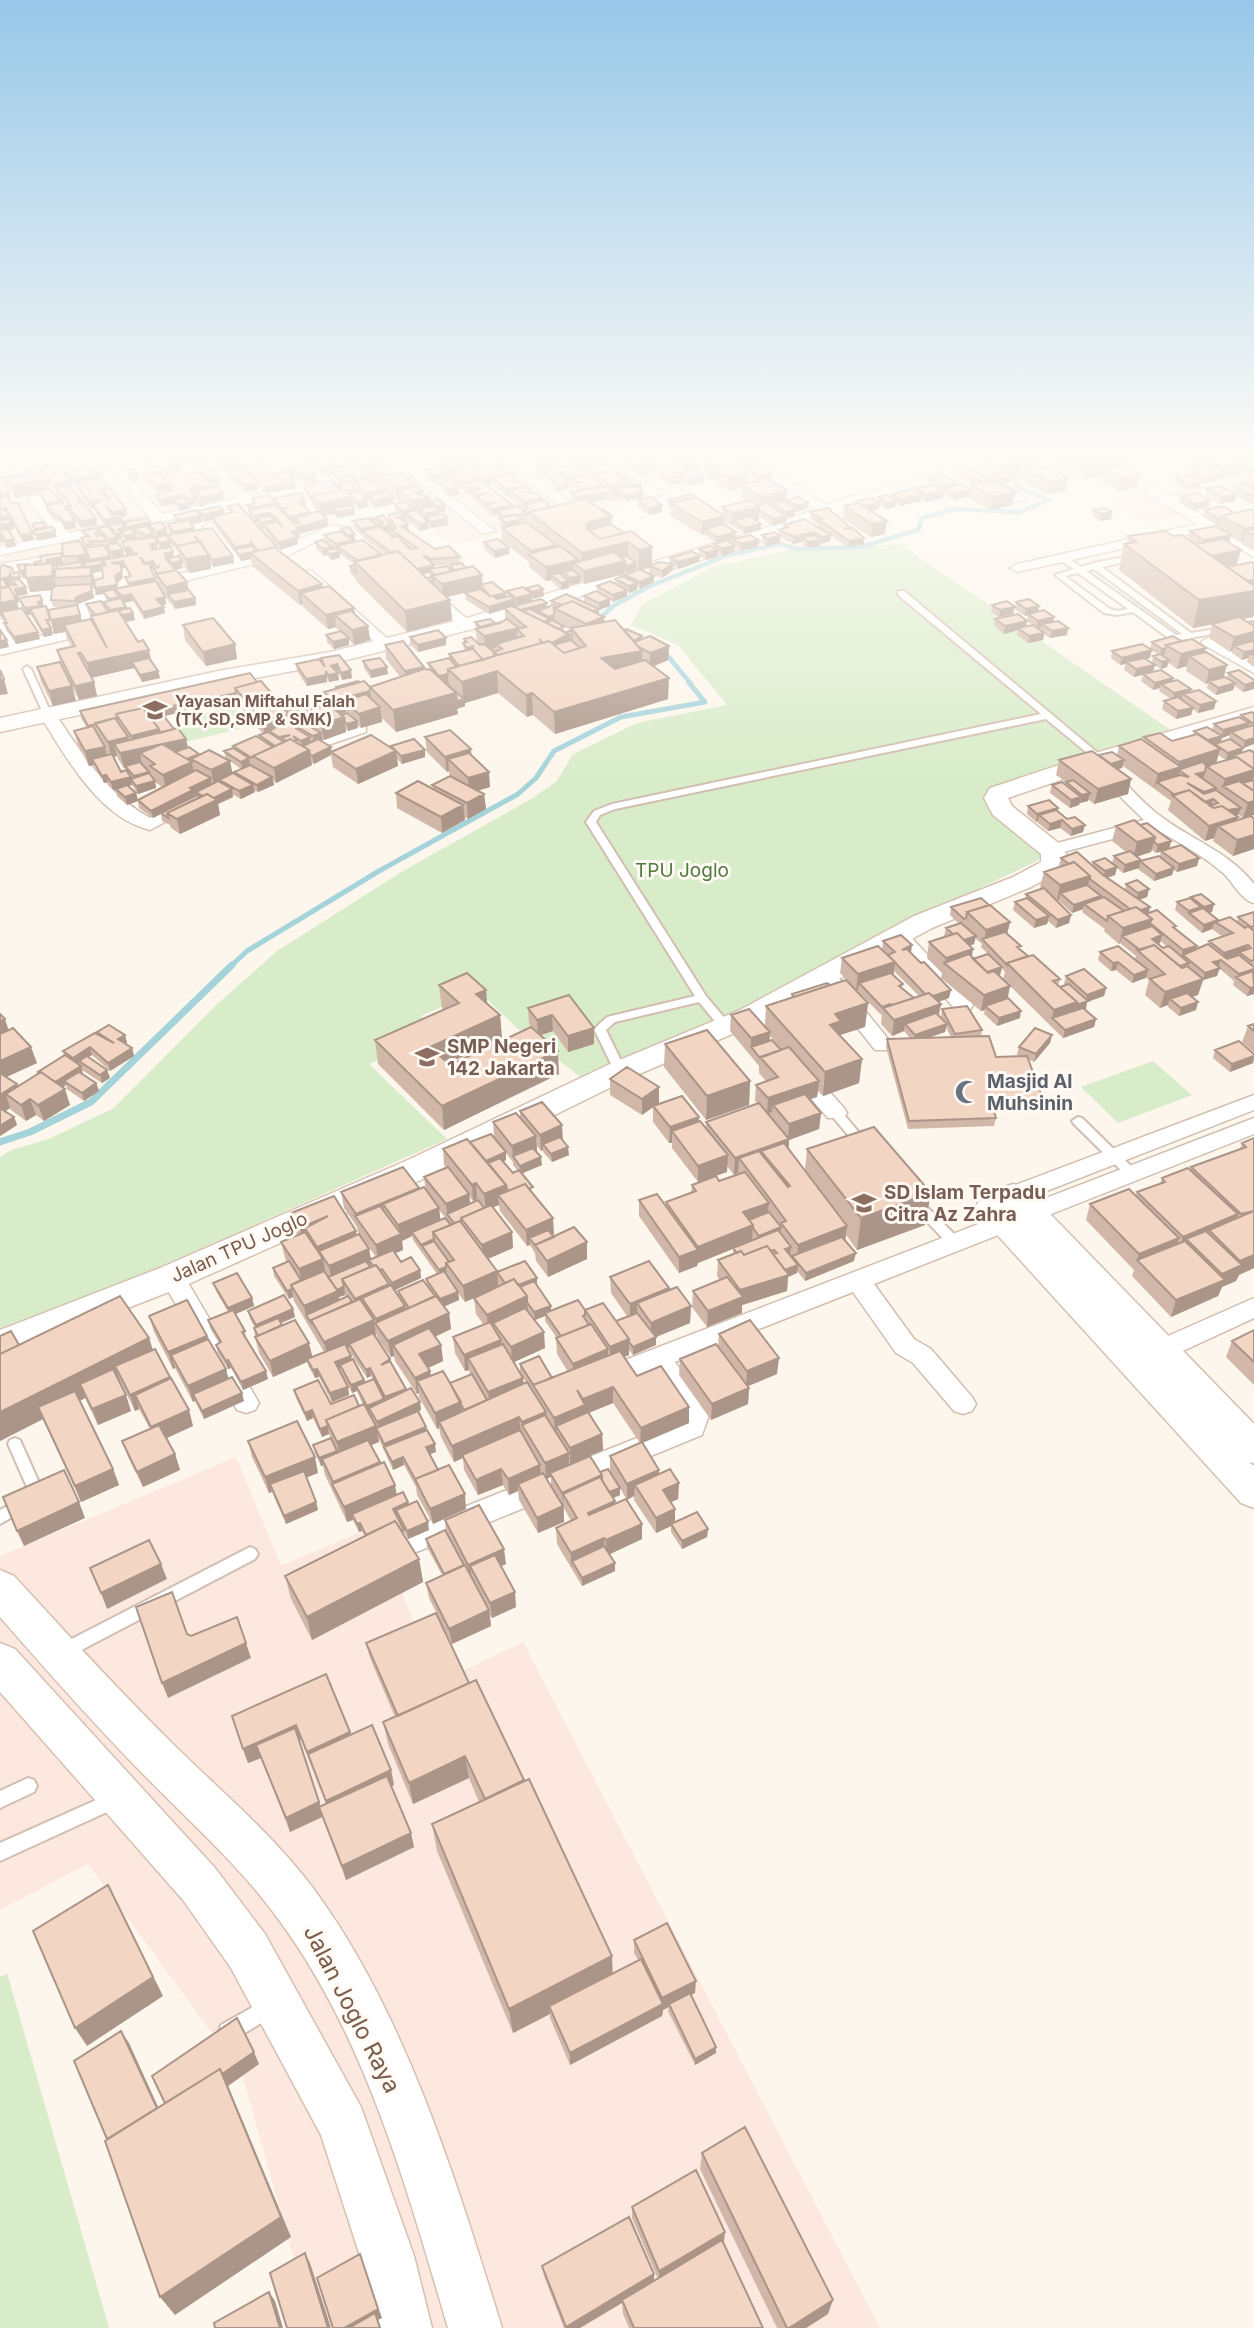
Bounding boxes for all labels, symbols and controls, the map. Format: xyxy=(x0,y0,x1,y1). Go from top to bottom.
place label: Yayasan Miftahul Falah (TK,SD,SMP & SMK) xyxy=(175,691,355,729)
school or university icon: Yayasan Miftahul Falah (TK,SD,SMP & SMK) xyxy=(141,696,169,724)
park label: TPU Joglo xyxy=(635,859,729,882)
place label: SMP Negeri 142 Jakarta xyxy=(447,1035,556,1080)
school or university icon: SMP Negeri 142 Jakarta xyxy=(413,1043,441,1071)
place label: Masjid Al Muhsinin xyxy=(987,1070,1073,1115)
mosque icon: Masjid Al Muhsinin xyxy=(953,1078,981,1106)
place label: SD Islam Terpadu Citra Az Zahra xyxy=(884,1181,1046,1226)
school or university icon: SD Islam Terpadu Citra Az Zahra xyxy=(850,1189,878,1217)
street label: Jalan TPU Joglo xyxy=(167,1207,311,1287)
street label: Jalan Joglo Raya xyxy=(298,1920,406,2098)

